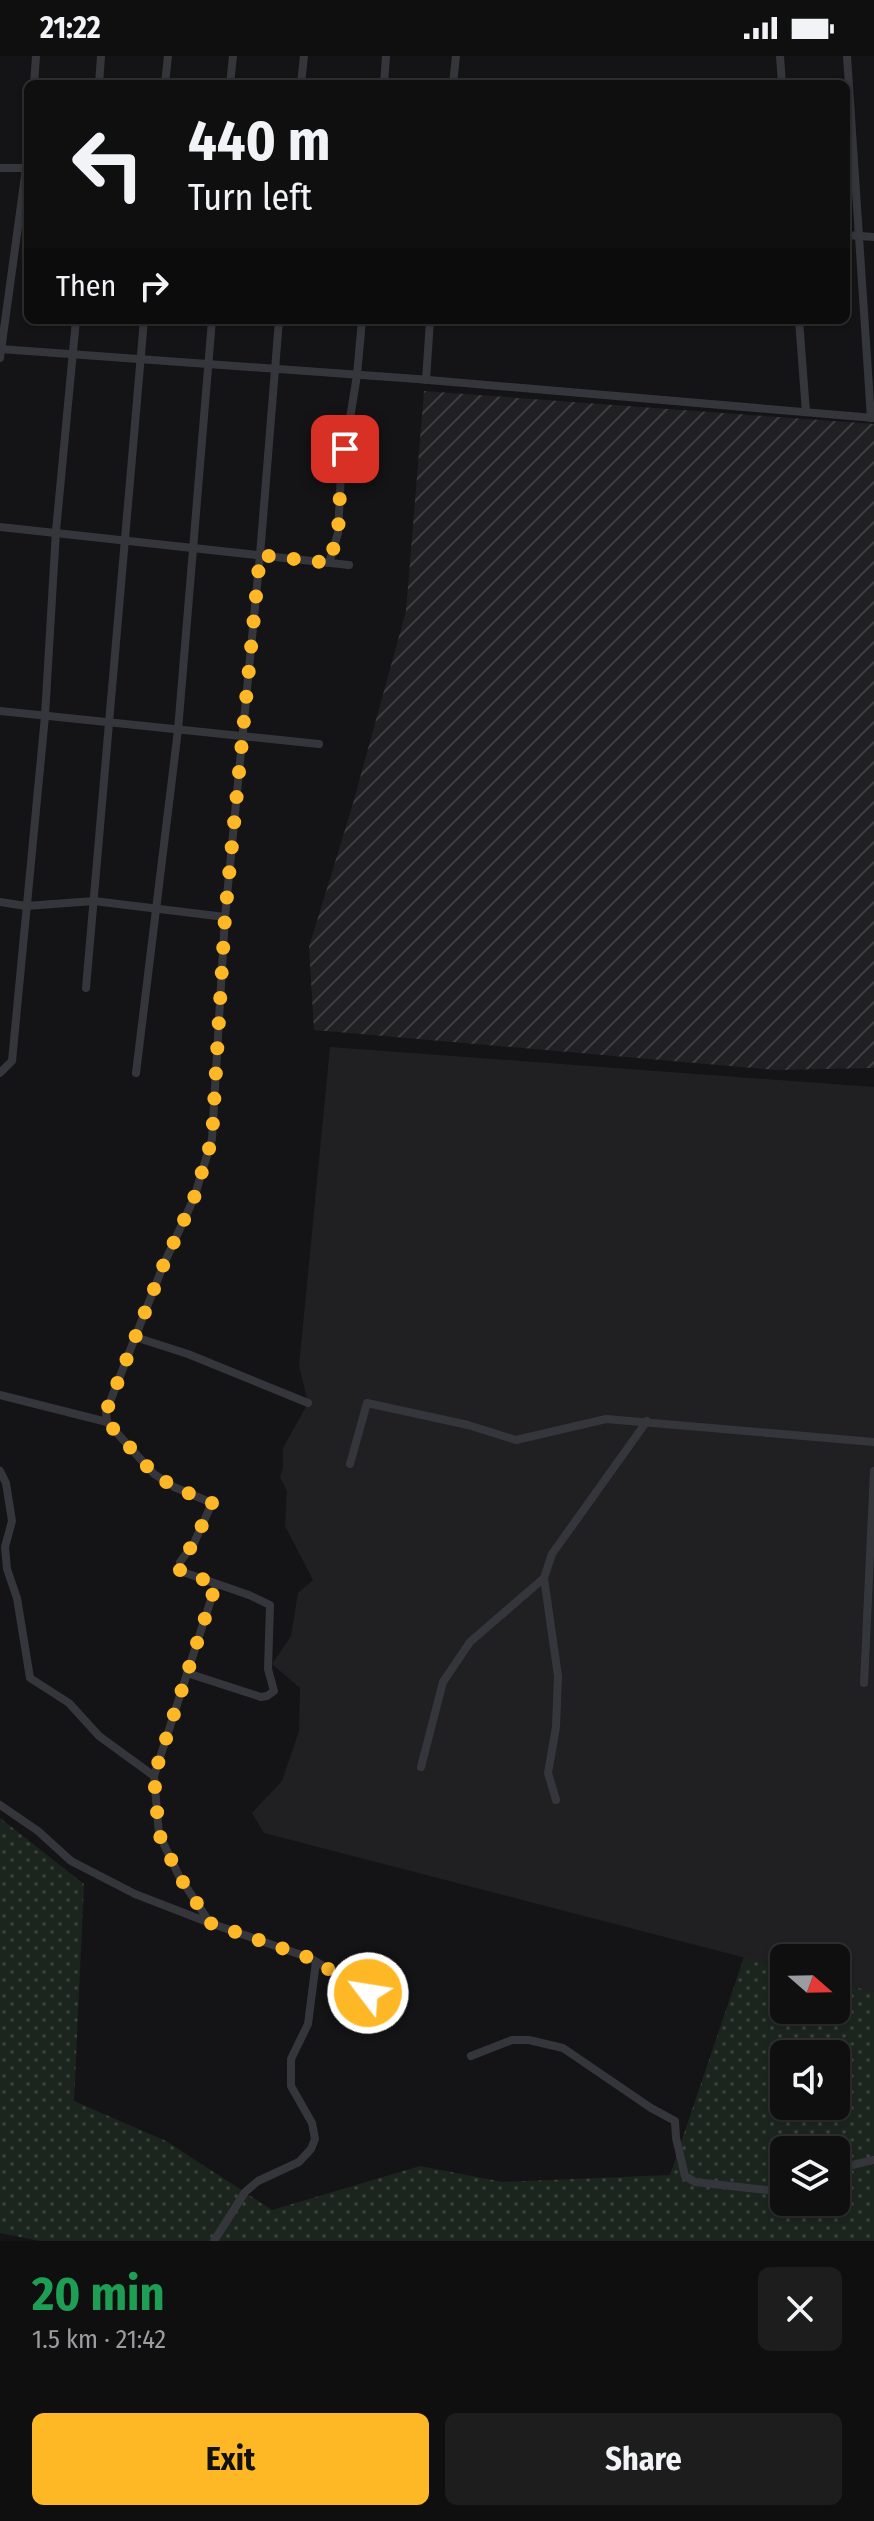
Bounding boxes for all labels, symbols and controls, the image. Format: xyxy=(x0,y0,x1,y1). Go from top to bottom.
text: 21:22 xyxy=(40,10,101,46)
text: 440 m xyxy=(188,108,331,175)
icon: left xyxy=(56,112,160,216)
text: Turn left xyxy=(188,176,312,220)
icon: right xyxy=(132,264,176,308)
text: Then xyxy=(56,268,116,304)
pin xyxy=(311,415,379,483)
icon: arrive xyxy=(323,427,367,471)
north arrow xyxy=(770,1944,850,2024)
map controls xyxy=(770,1944,850,2216)
position arrow xyxy=(326,1951,410,2035)
button: sound xyxy=(770,2040,850,2120)
button: layers xyxy=(770,2136,850,2216)
text: 20 min xyxy=(32,2265,165,2323)
button: close xyxy=(758,2267,842,2351)
text: 1.5 km · 21:42 xyxy=(32,2324,166,2355)
button: Exit xyxy=(32,2413,429,2505)
button: Share xyxy=(445,2413,842,2505)

